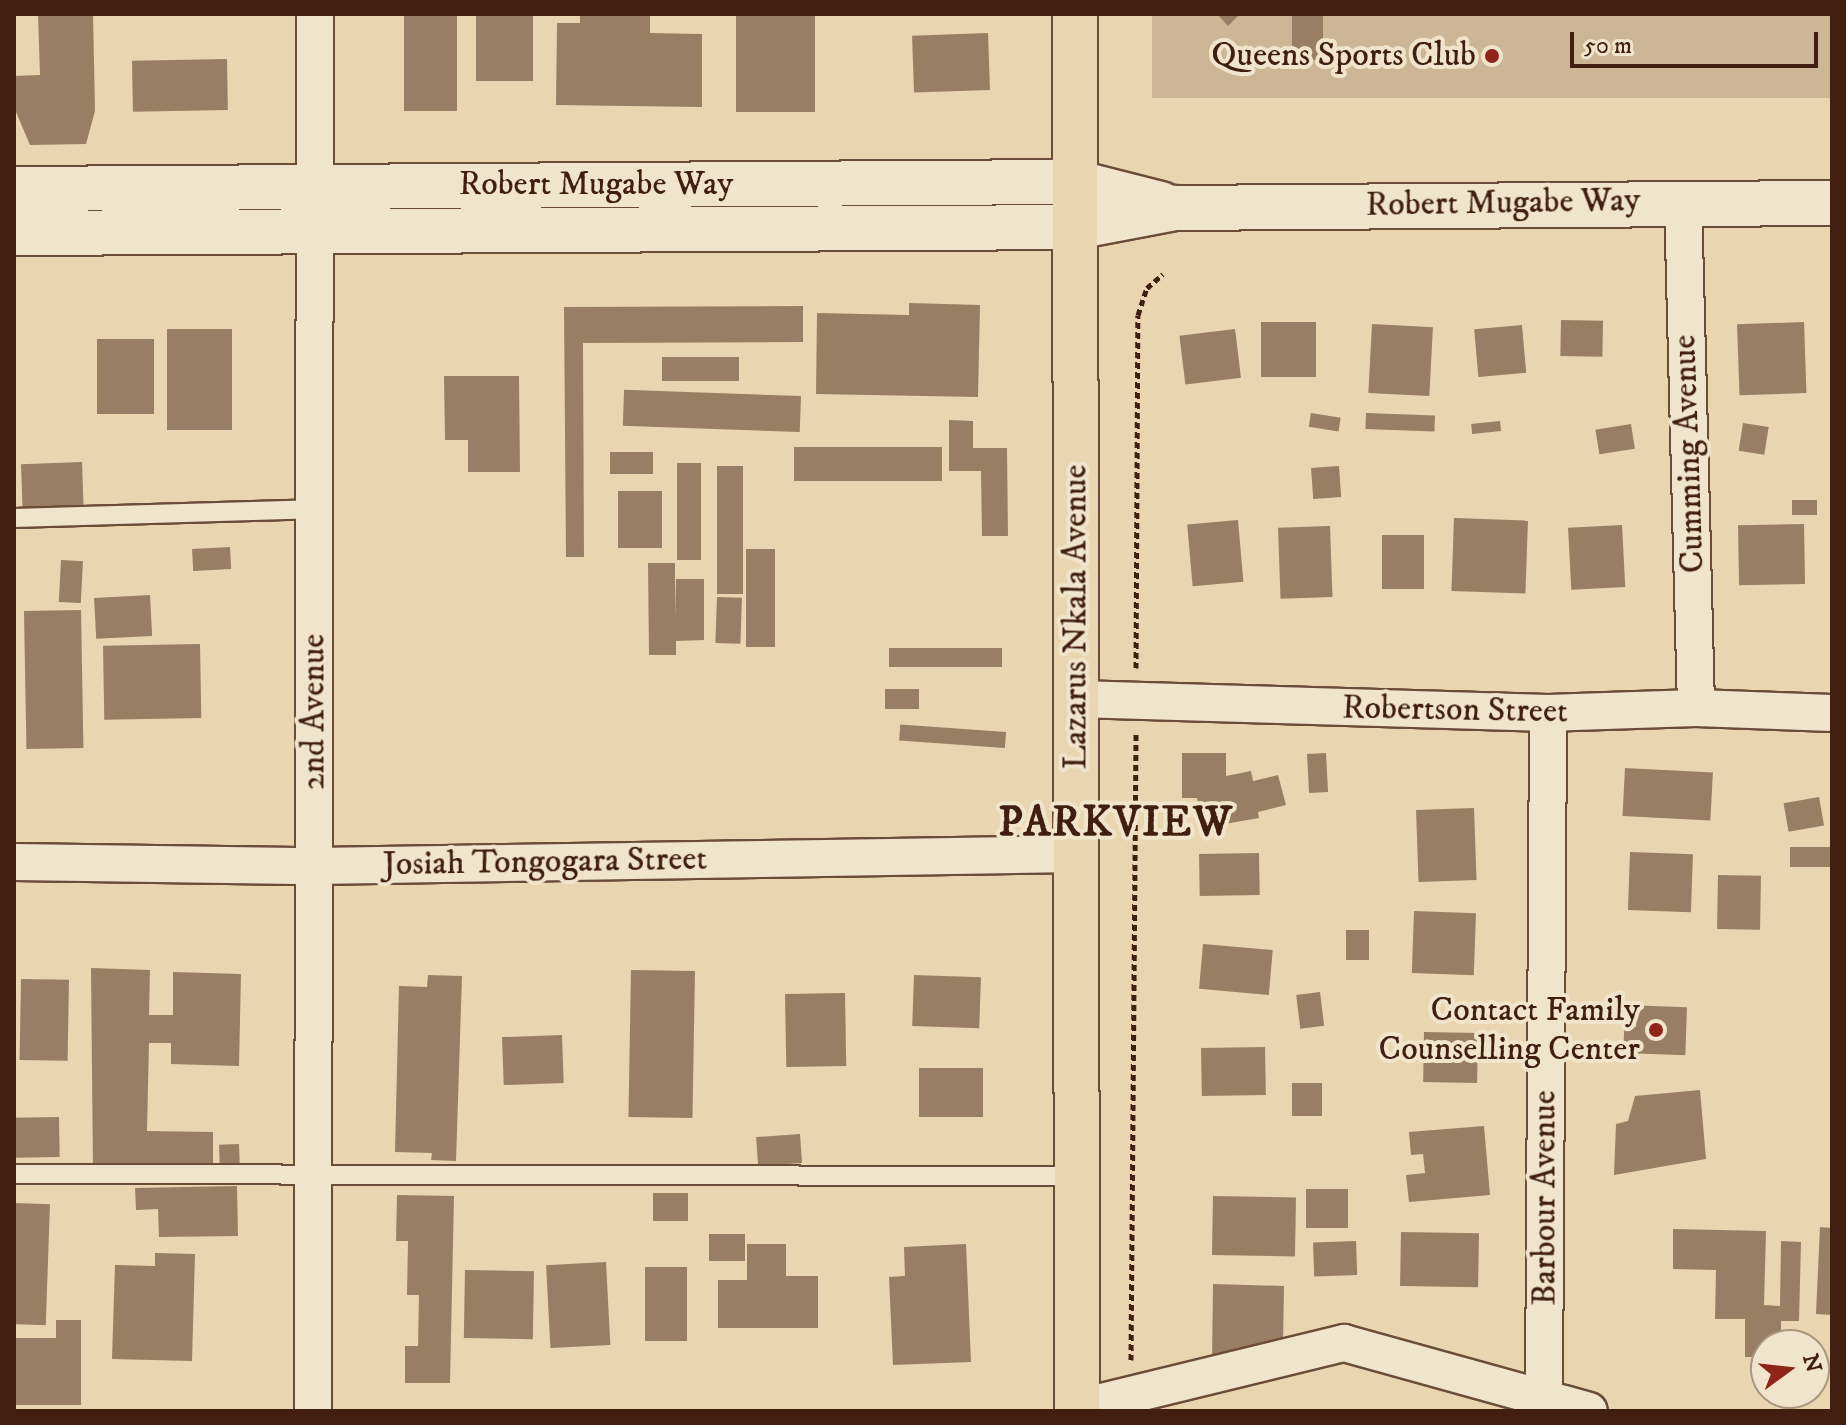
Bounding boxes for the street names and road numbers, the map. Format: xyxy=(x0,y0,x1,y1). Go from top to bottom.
street label: Robert Mugabe Way xyxy=(459,165,733,205)
street label: Robert Mugabe Way xyxy=(1365,180,1641,226)
street label: Cumming Avenue xyxy=(1664,334,1714,574)
street label: Lazarus Nkala Avenue xyxy=(1056,464,1096,770)
street label: 2nd Avenue xyxy=(294,634,334,790)
street label: Robertson Street xyxy=(1342,688,1568,732)
street label: Josiah Tongogara Street xyxy=(382,839,708,885)
street label: Barbour Avenue xyxy=(1525,1090,1565,1306)

